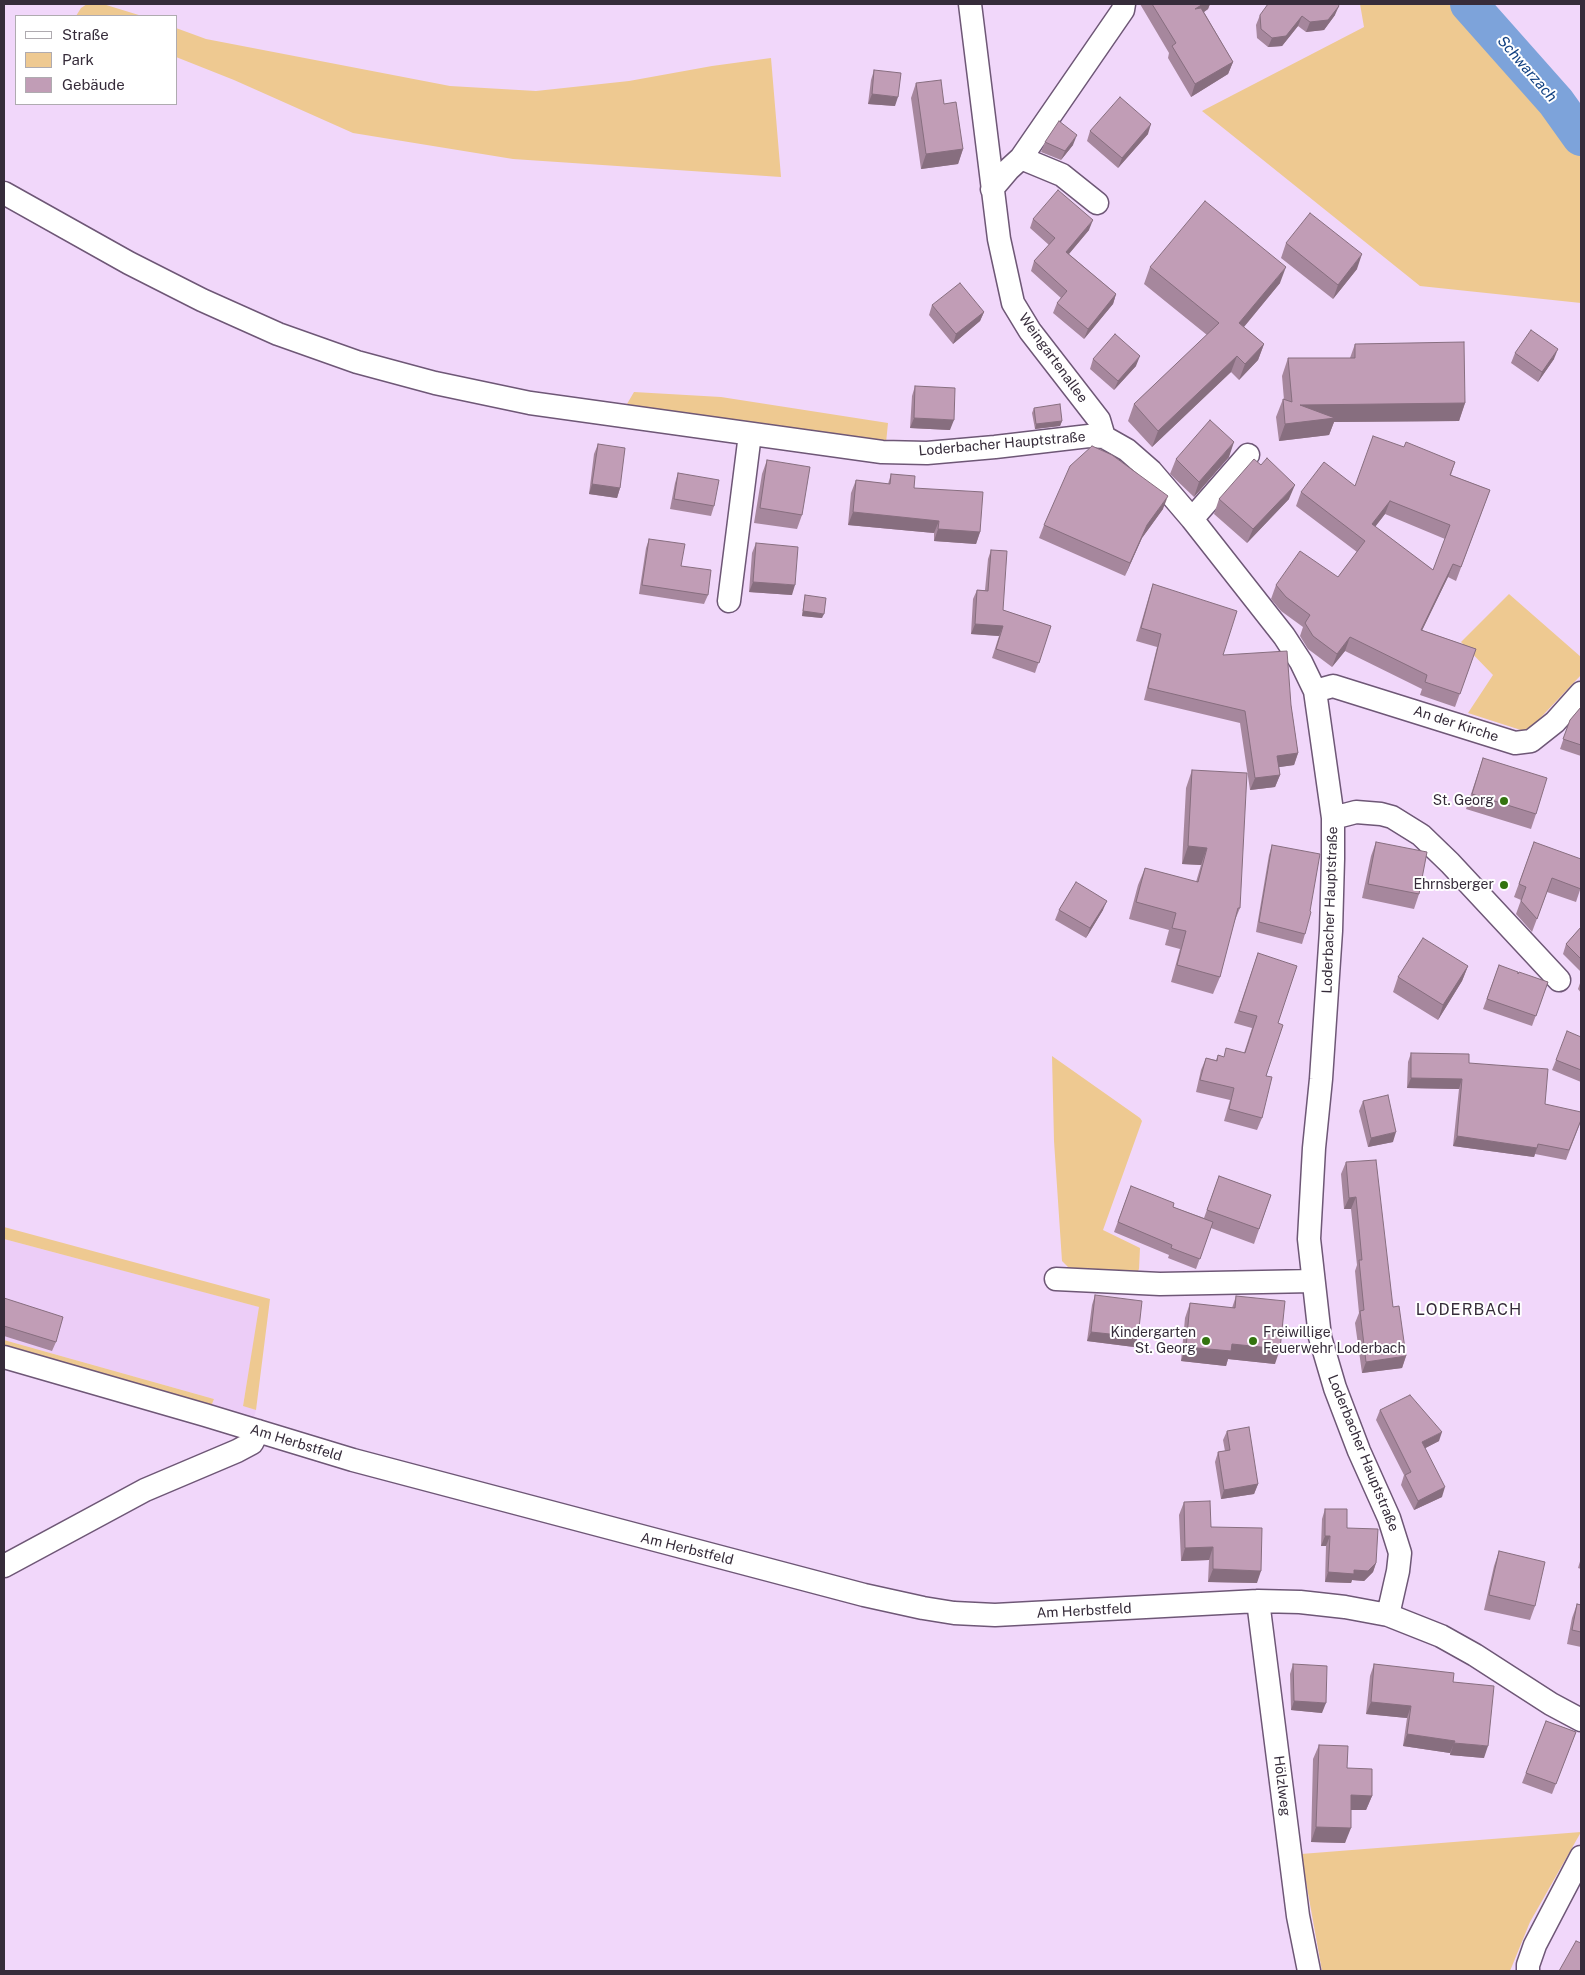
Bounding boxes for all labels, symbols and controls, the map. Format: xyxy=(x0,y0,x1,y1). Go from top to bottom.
legend xyxy=(15,15,178,105)
text: Straße xyxy=(62,26,109,43)
water label: Schwarzach xyxy=(1493,32,1561,106)
text: Park xyxy=(62,51,94,68)
text: Gebäude xyxy=(62,76,125,93)
street label: Weingartenallee xyxy=(1015,310,1091,406)
street label: Loderbacher Hauptstraße xyxy=(918,428,1086,460)
street label: An der Kirche xyxy=(1411,702,1501,746)
place label: St. Georg xyxy=(1433,793,1494,809)
marker: St. Georg xyxy=(1498,795,1510,807)
street label: Loderbacher Hauptstraße xyxy=(1319,826,1341,994)
place label: Ehrnsberger xyxy=(1413,877,1494,893)
marker: Ehrnsberger xyxy=(1498,879,1510,891)
district label: LODERBACH xyxy=(1415,1300,1523,1320)
place label: Kindergarten St. Georg xyxy=(1111,1325,1196,1358)
place label: Freiwillige Feuerwehr Loderbach xyxy=(1263,1325,1405,1358)
marker: Kindergarten St. Georg xyxy=(1200,1335,1212,1347)
marker: Freiwillige Feuerwehr Loderbach xyxy=(1247,1335,1259,1347)
street label: Loderbacher Hauptstraße xyxy=(1324,1372,1402,1534)
street label: Am Herbstfeld xyxy=(248,1421,344,1465)
street label: Am Herbstfeld xyxy=(639,1529,735,1569)
street label: Am Herbstfeld xyxy=(1036,1600,1132,1622)
street label: Hölzlweg xyxy=(1270,1755,1294,1817)

